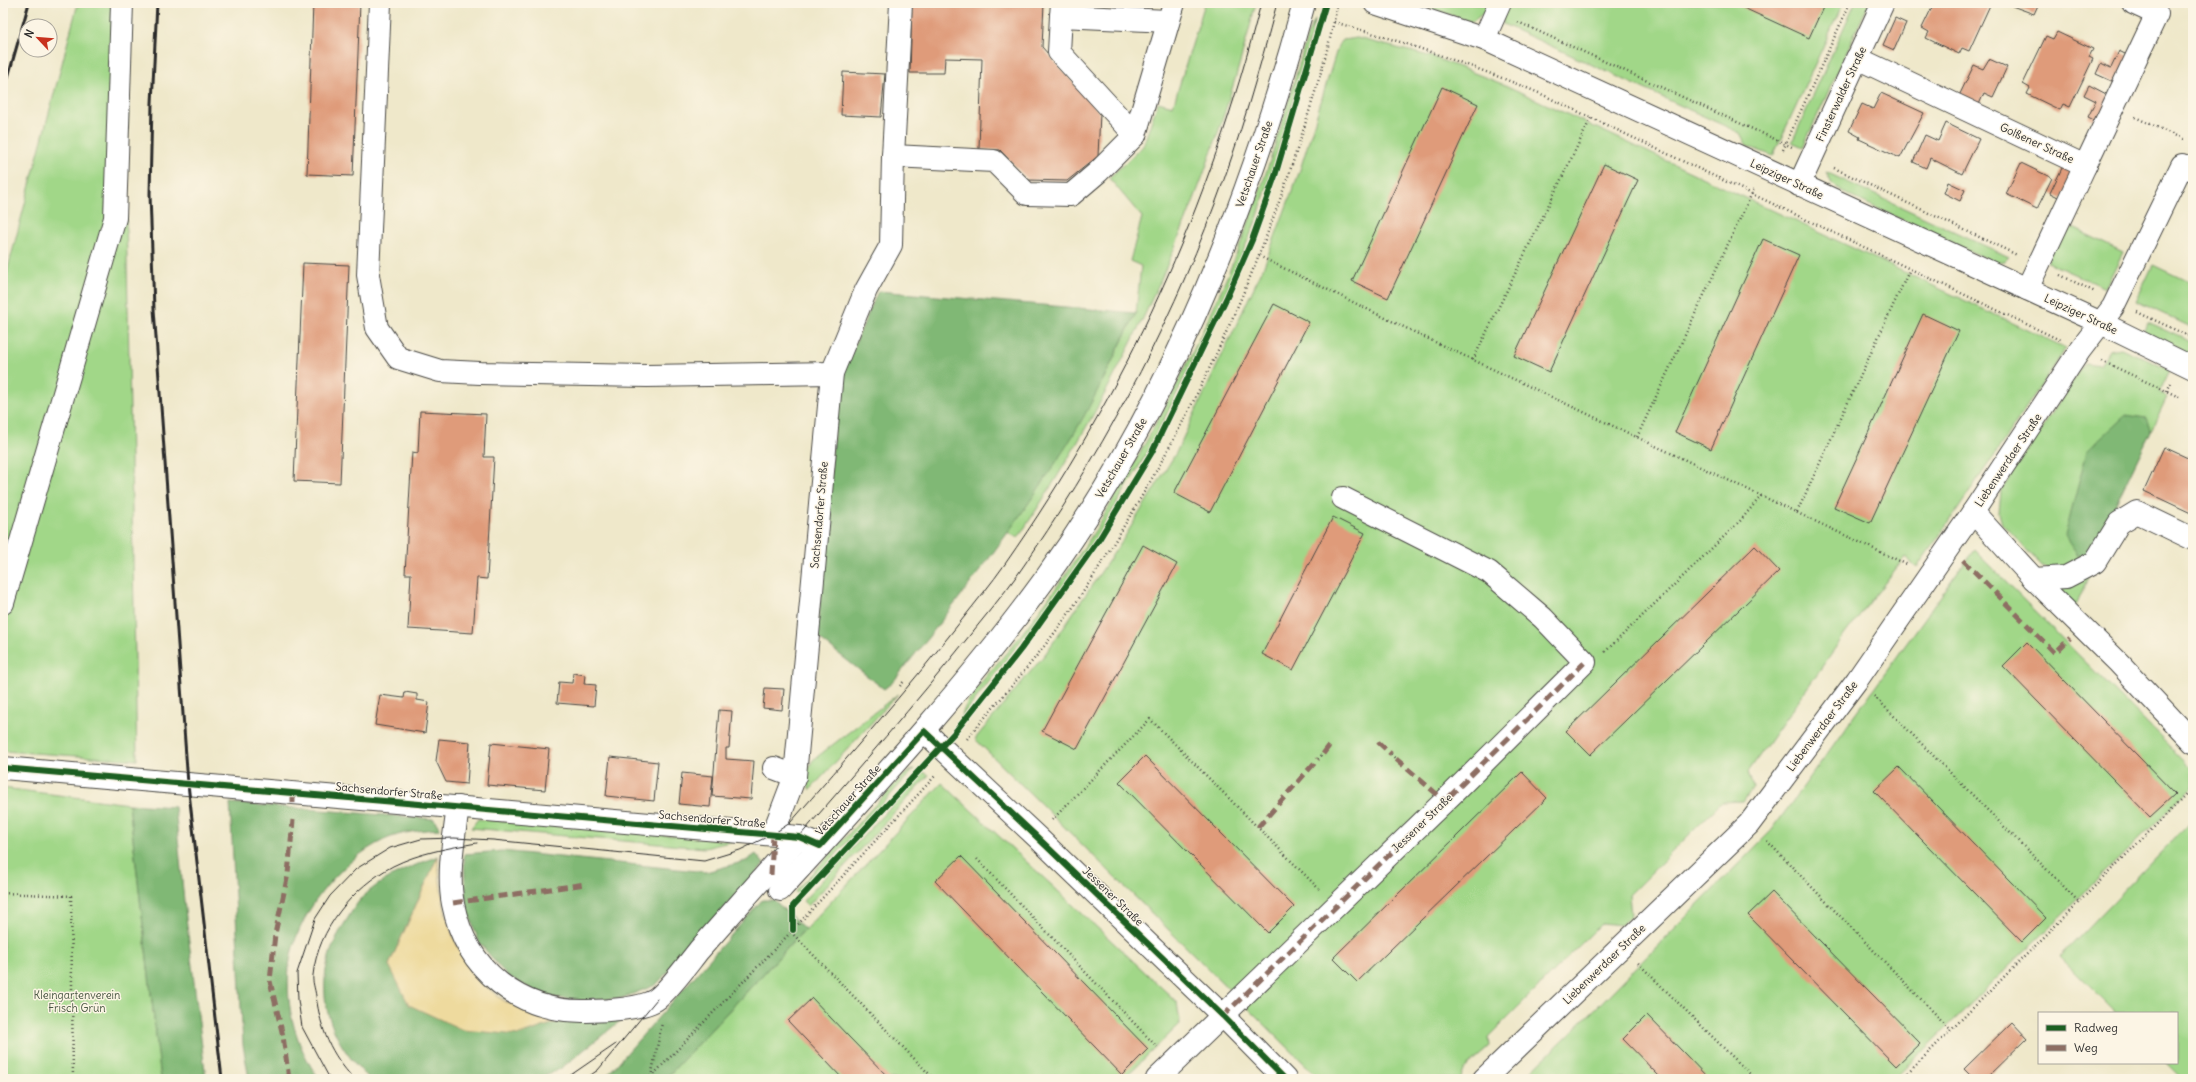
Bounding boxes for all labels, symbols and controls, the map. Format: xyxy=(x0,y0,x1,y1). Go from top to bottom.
north arrow xyxy=(18,18,58,58)
text: N xyxy=(21,27,37,40)
street label: Finsterwalder Straße xyxy=(1813,44,1869,144)
street label: Vetschauer Straße xyxy=(1233,119,1275,209)
street label: Golßener Straße xyxy=(1998,120,2076,166)
street label: Leipziger Straße xyxy=(1748,156,1826,202)
street label: Leipziger Straße xyxy=(2042,291,2120,337)
street label: Liebenwerdaer Straße xyxy=(1972,411,2044,509)
street label: Vetschauer Straße xyxy=(1092,415,1150,501)
street label: Sachsendorfer Straße xyxy=(807,461,831,569)
street label: Liebenwerdaer Straße xyxy=(1783,678,1861,774)
street label: Vetschauer Straße xyxy=(812,762,884,838)
street label: Sachsendorfer Straße xyxy=(335,779,443,803)
street label: Jessener Straße xyxy=(1389,790,1455,855)
street label: Sachsendorfer Straße xyxy=(658,807,766,831)
street label: Jessener Straße xyxy=(1080,864,1146,929)
street label: Liebenwerdaer Straße xyxy=(1560,921,1648,1007)
park label: Kleingartenverein Frisch Grün xyxy=(34,988,120,1015)
legend xyxy=(2038,1012,2178,1064)
text: Radweg xyxy=(2074,1020,2118,1035)
text: Weg xyxy=(2074,1040,2098,1055)

